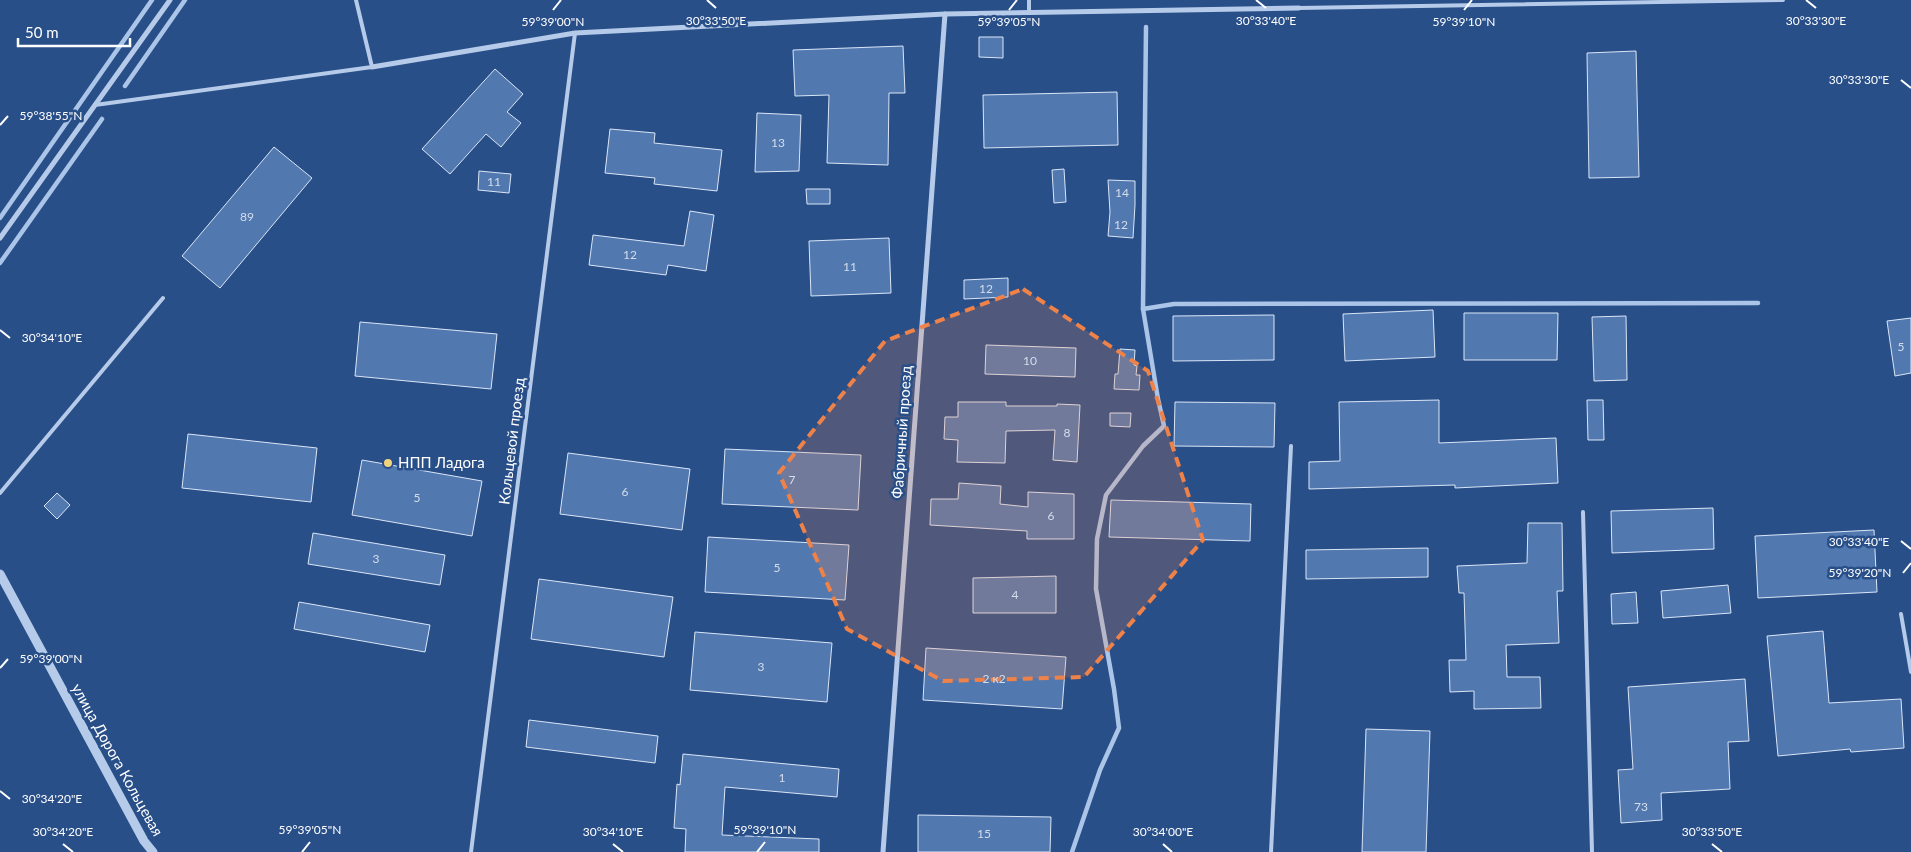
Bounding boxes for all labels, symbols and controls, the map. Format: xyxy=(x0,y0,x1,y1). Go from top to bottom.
text: 30°33'50"E xyxy=(686,13,746,28)
text: 30°33'40"E xyxy=(1236,13,1296,28)
text: 30°33'30"E xyxy=(1786,13,1846,28)
text: 59°39'00"N xyxy=(522,14,584,29)
text: 59°39'05"N xyxy=(978,14,1040,29)
text: 59°39'10"N xyxy=(1433,14,1495,29)
scale bar xyxy=(18,15,130,47)
text: 50 m xyxy=(25,23,59,41)
text: 30°33'30"E xyxy=(1829,72,1889,87)
text: 59°38'55"N xyxy=(20,108,82,123)
house number: 13 xyxy=(771,135,785,150)
house number: 11 xyxy=(487,174,501,189)
house number: 14 xyxy=(1115,185,1129,200)
house number: 89 xyxy=(240,209,254,224)
house number: 12 xyxy=(1114,217,1128,232)
house number: 12 xyxy=(623,247,637,262)
house number: 11 xyxy=(843,259,857,274)
house number: 12 xyxy=(979,281,993,296)
text: 30°34'10"E xyxy=(22,330,82,345)
house number: 5 xyxy=(1898,339,1905,354)
house number: 10 xyxy=(1023,353,1037,368)
street label: Фабричный проезд xyxy=(887,365,915,499)
street label: Кольцевой проезд xyxy=(494,376,528,506)
house number: 8 xyxy=(1064,425,1071,440)
place label: НПП Ладога xyxy=(398,453,485,471)
marker: НПП Ладога xyxy=(382,457,394,469)
house number: 7 xyxy=(789,472,796,487)
house number: 6 xyxy=(622,484,629,499)
house number: 5 xyxy=(414,490,421,505)
house number: 6 xyxy=(1048,508,1055,523)
text: 30°33'40"E xyxy=(1829,534,1889,549)
house number: 3 xyxy=(373,551,380,566)
house number: 5 xyxy=(774,560,781,575)
text: 59°39'20"N xyxy=(1829,565,1891,580)
house number: 4 xyxy=(1012,587,1019,602)
text: 59°39'00"N xyxy=(20,651,82,666)
house number: 3 xyxy=(758,659,765,674)
house number: 2 к2 xyxy=(982,671,1006,686)
street label: улица Дорога Кольцевая xyxy=(68,680,167,839)
house number: 1 xyxy=(779,770,786,785)
text: 30°34'20"E xyxy=(22,791,82,806)
house number: 73 xyxy=(1634,799,1648,814)
text: 59°39'05"N xyxy=(279,822,341,837)
text: 59°39'10"N xyxy=(734,822,796,837)
text: 30°34'20"E xyxy=(33,824,93,839)
text: 30°34'10"E xyxy=(583,824,643,839)
text: 30°34'00"E xyxy=(1133,824,1193,839)
text: 30°33'50"E xyxy=(1682,824,1742,839)
house number: 15 xyxy=(977,826,991,841)

